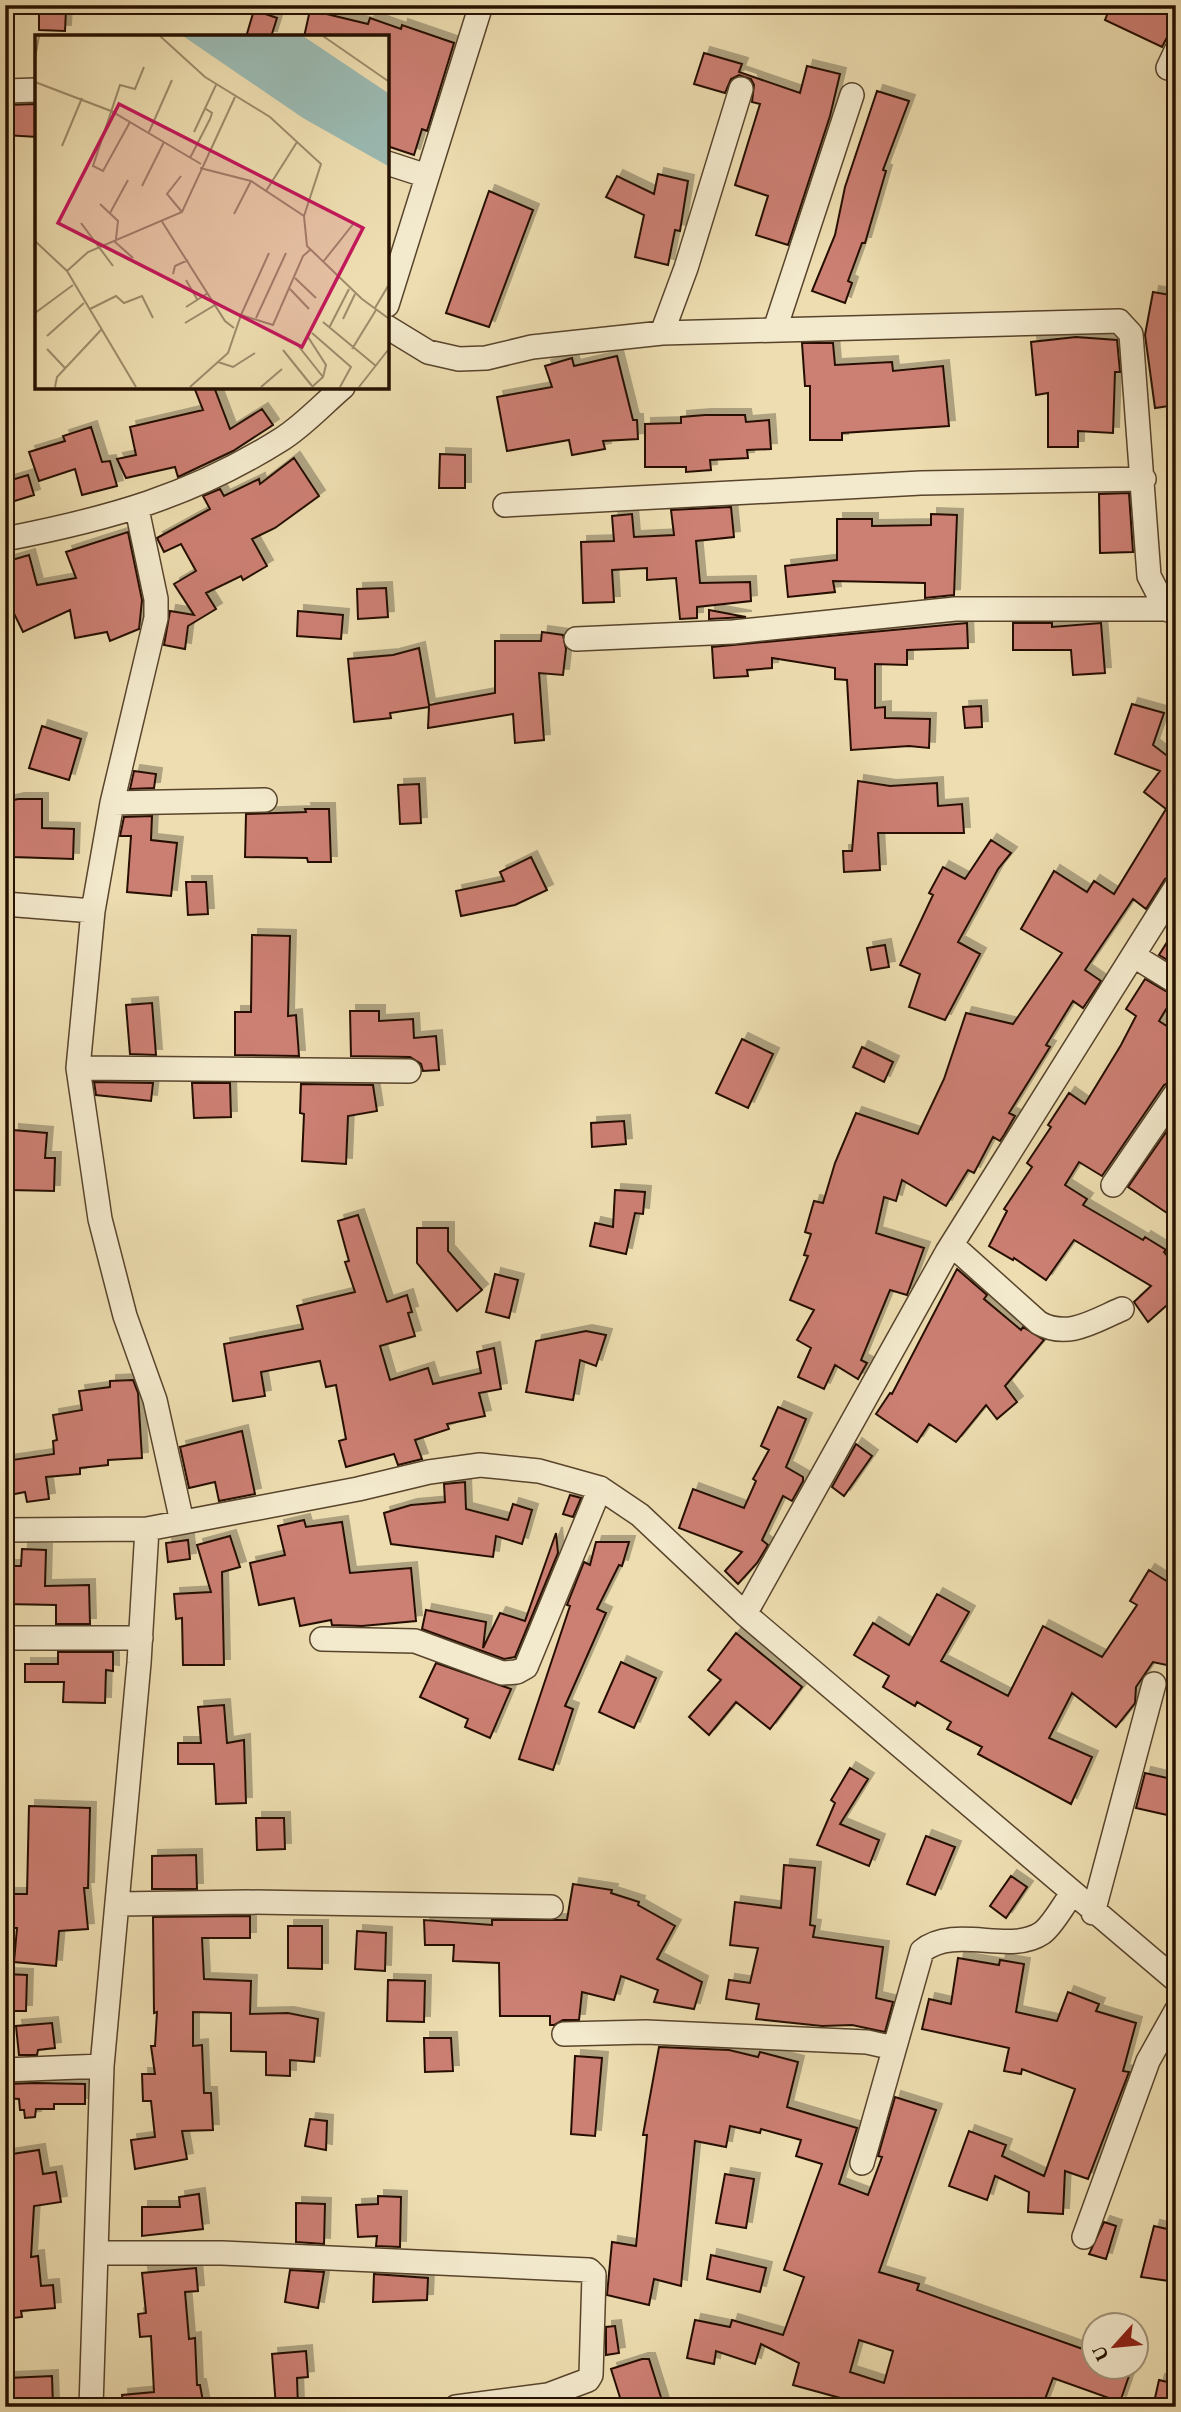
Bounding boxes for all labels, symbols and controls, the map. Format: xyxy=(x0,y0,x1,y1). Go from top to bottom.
inset map xyxy=(35,35,388,388)
north arrow xyxy=(1080,2310,1150,2380)
text: U xyxy=(1086,2342,1115,2365)

